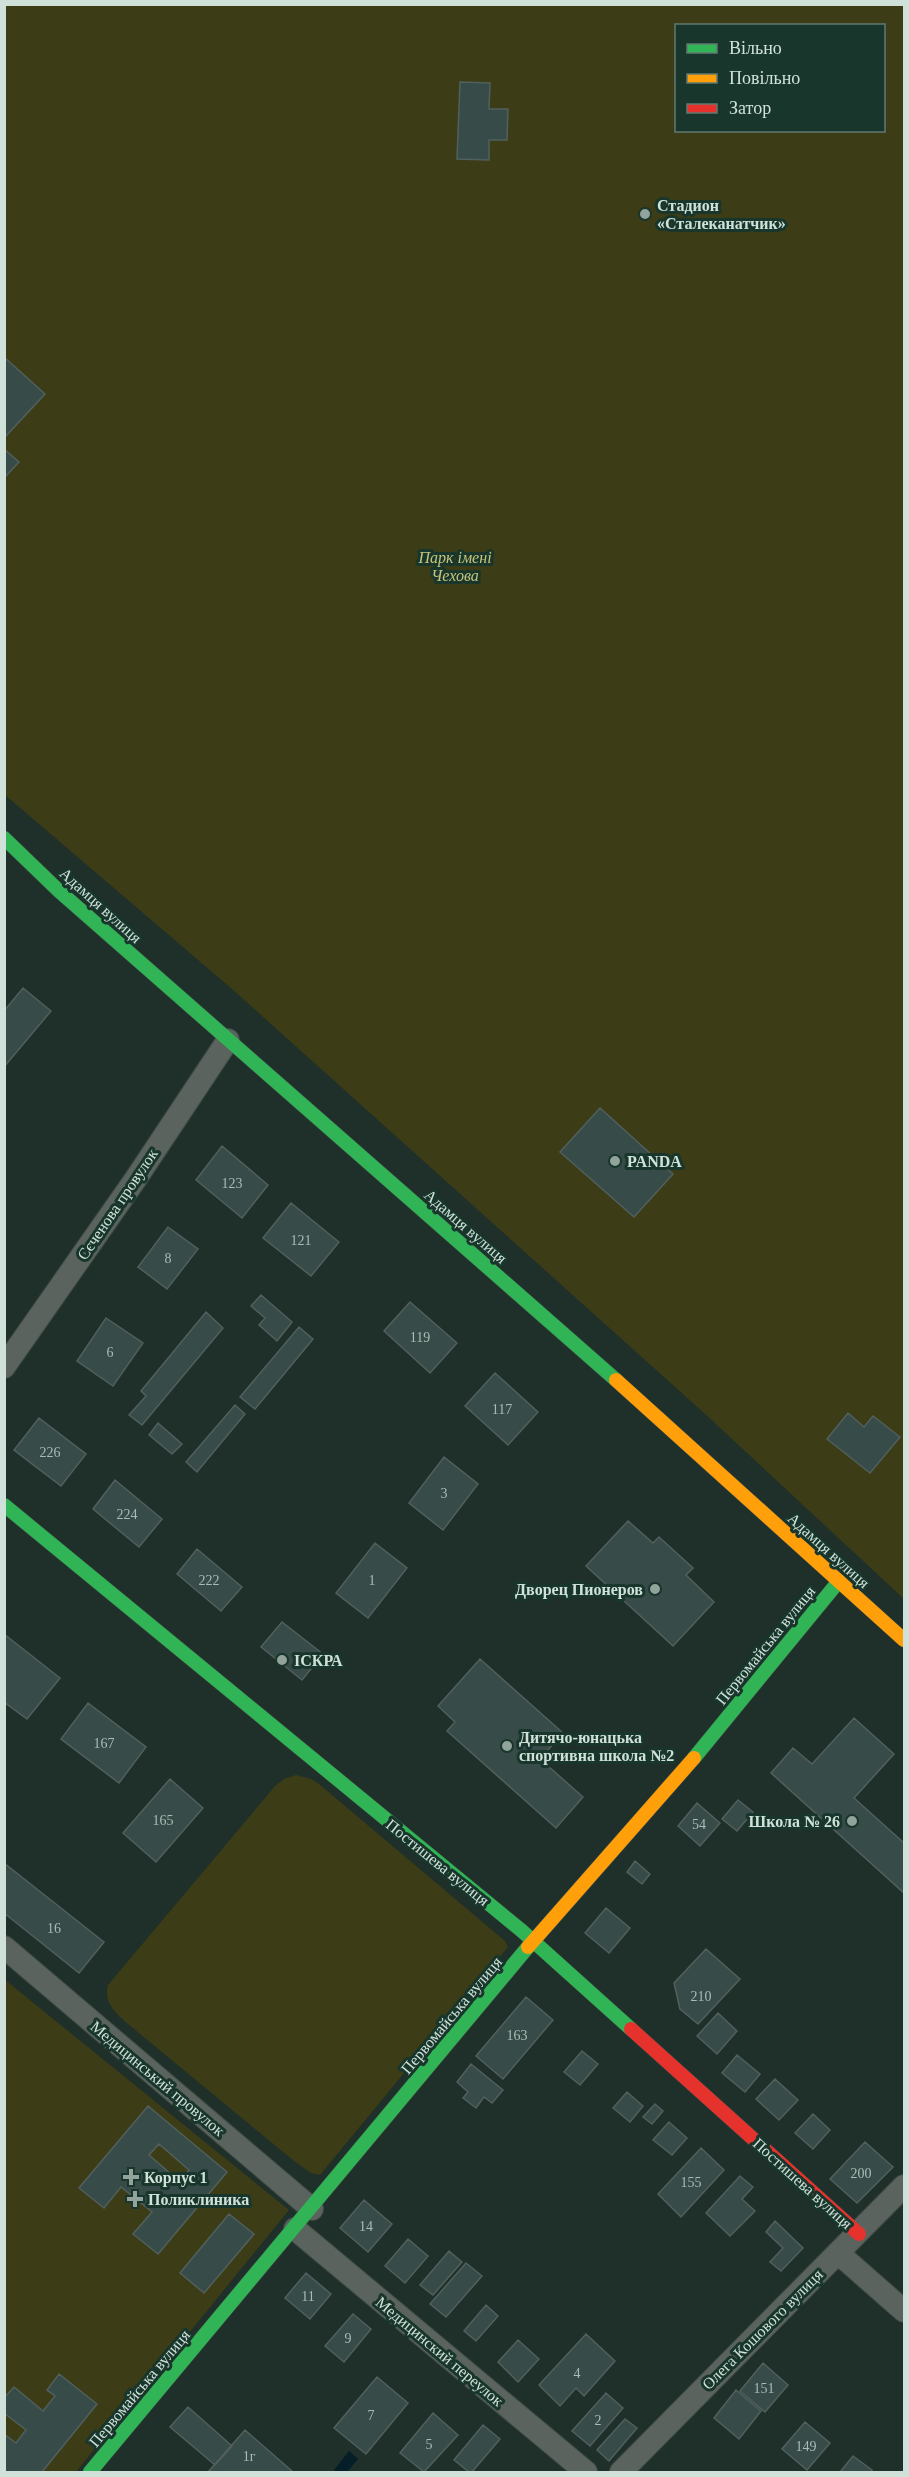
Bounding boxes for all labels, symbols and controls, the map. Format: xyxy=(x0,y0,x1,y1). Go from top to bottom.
legend xyxy=(675,24,885,132)
text: Вільно xyxy=(729,38,782,58)
text: Повільно xyxy=(729,68,800,88)
text: Затор xyxy=(729,98,771,118)
place label: Стадион «Сталеканатчик» xyxy=(657,197,786,232)
marker: Стадион «Сталеканатчик» xyxy=(638,207,652,221)
park label: Парк імені Чехова xyxy=(417,549,492,584)
street label: Адамця вулиця xyxy=(56,864,145,948)
street label: Сєченова провулок xyxy=(74,1145,162,1264)
place label: PANDA xyxy=(627,1153,682,1170)
marker: PANDA xyxy=(608,1154,622,1168)
house number: 123 xyxy=(222,1176,243,1191)
street label: Адамця вулиця xyxy=(420,1186,511,1268)
house number: 121 xyxy=(291,1233,312,1248)
house number: 8 xyxy=(165,1251,172,1266)
house number: 119 xyxy=(410,1330,430,1345)
house number: 6 xyxy=(107,1345,114,1360)
house number: 117 xyxy=(492,1402,512,1417)
house number: 226 xyxy=(40,1445,61,1460)
house number: 3 xyxy=(441,1486,448,1501)
house number: 224 xyxy=(117,1507,138,1522)
street label: Адамця вулиця xyxy=(784,1509,873,1593)
house number: 222 xyxy=(199,1573,220,1588)
house number: 1 xyxy=(369,1573,376,1588)
place label: Дворец Пионеров xyxy=(515,1581,643,1599)
marker: Дворец Пионеров xyxy=(648,1582,662,1596)
street label: Первомайська вулиця xyxy=(712,1582,820,1709)
place label: ІСКРА xyxy=(294,1652,343,1669)
marker: ІСКРА xyxy=(275,1653,289,1667)
place label: Дитячо-юнацька спортивна школа №2 xyxy=(519,1729,674,1765)
house number: 167 xyxy=(94,1736,115,1751)
marker: Дитячо-юнацька спортивна школа №2 xyxy=(500,1739,514,1753)
house number: 165 xyxy=(153,1813,174,1828)
place label: Школа № 26 xyxy=(749,1813,840,1830)
marker: Школа № 26 xyxy=(845,1814,859,1828)
street label: Постишева вулиця xyxy=(382,1816,493,1910)
house number: 54 xyxy=(692,1817,706,1832)
house number: 16 xyxy=(47,1921,61,1936)
street label: Первомайська вулиця xyxy=(398,1953,506,2078)
house number: 210 xyxy=(691,1989,712,2004)
street label: Медицинський провулок xyxy=(87,2017,228,2140)
house number: 163 xyxy=(507,2028,528,2043)
street label: Постишева вулиця xyxy=(749,2134,856,2233)
house number: 200 xyxy=(851,2166,872,2181)
marker: Корпус 1 xyxy=(122,2168,140,2186)
place label: Корпус 1 xyxy=(144,2169,208,2187)
house number: 155 xyxy=(681,2175,702,2190)
marker: Поликлиника xyxy=(126,2190,144,2208)
place label: Поликлиника xyxy=(148,2191,249,2208)
house number: 14 xyxy=(359,2219,373,2234)
street label: Олега Кошового вулиця xyxy=(699,2265,827,2394)
house number: 11 xyxy=(301,2289,315,2304)
street label: Медицинский переулок xyxy=(372,2293,507,2410)
street label: Первомайська вулиця xyxy=(86,2326,194,2451)
house number: 9 xyxy=(345,2331,352,2346)
house number: 4 xyxy=(574,2366,581,2381)
house number: 151 xyxy=(754,2381,775,2396)
house number: 7 xyxy=(368,2408,375,2423)
house number: 2 xyxy=(595,2413,602,2428)
house number: 5 xyxy=(426,2437,433,2452)
house number: 149 xyxy=(796,2439,817,2454)
house number: 1г xyxy=(243,2449,256,2464)

